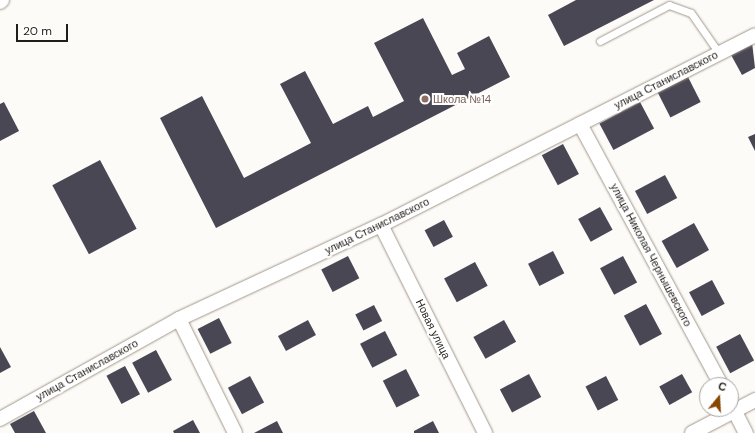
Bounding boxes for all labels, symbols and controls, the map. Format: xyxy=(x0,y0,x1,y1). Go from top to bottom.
scale bar xyxy=(18,16,70,42)
text: 20 m xyxy=(23,23,52,39)
street label: улица Станиславского xyxy=(612,48,720,112)
place label: Школа №14 xyxy=(433,92,491,106)
marker: Школа №14 xyxy=(420,94,430,104)
street label: улица Николая Чернышевского xyxy=(608,181,694,329)
street label: улица Станиславского xyxy=(323,195,431,257)
street label: Новая улица xyxy=(413,297,453,361)
street label: улица Станиславского xyxy=(34,336,140,404)
north arrow xyxy=(699,377,739,417)
text: С xyxy=(716,379,728,394)

